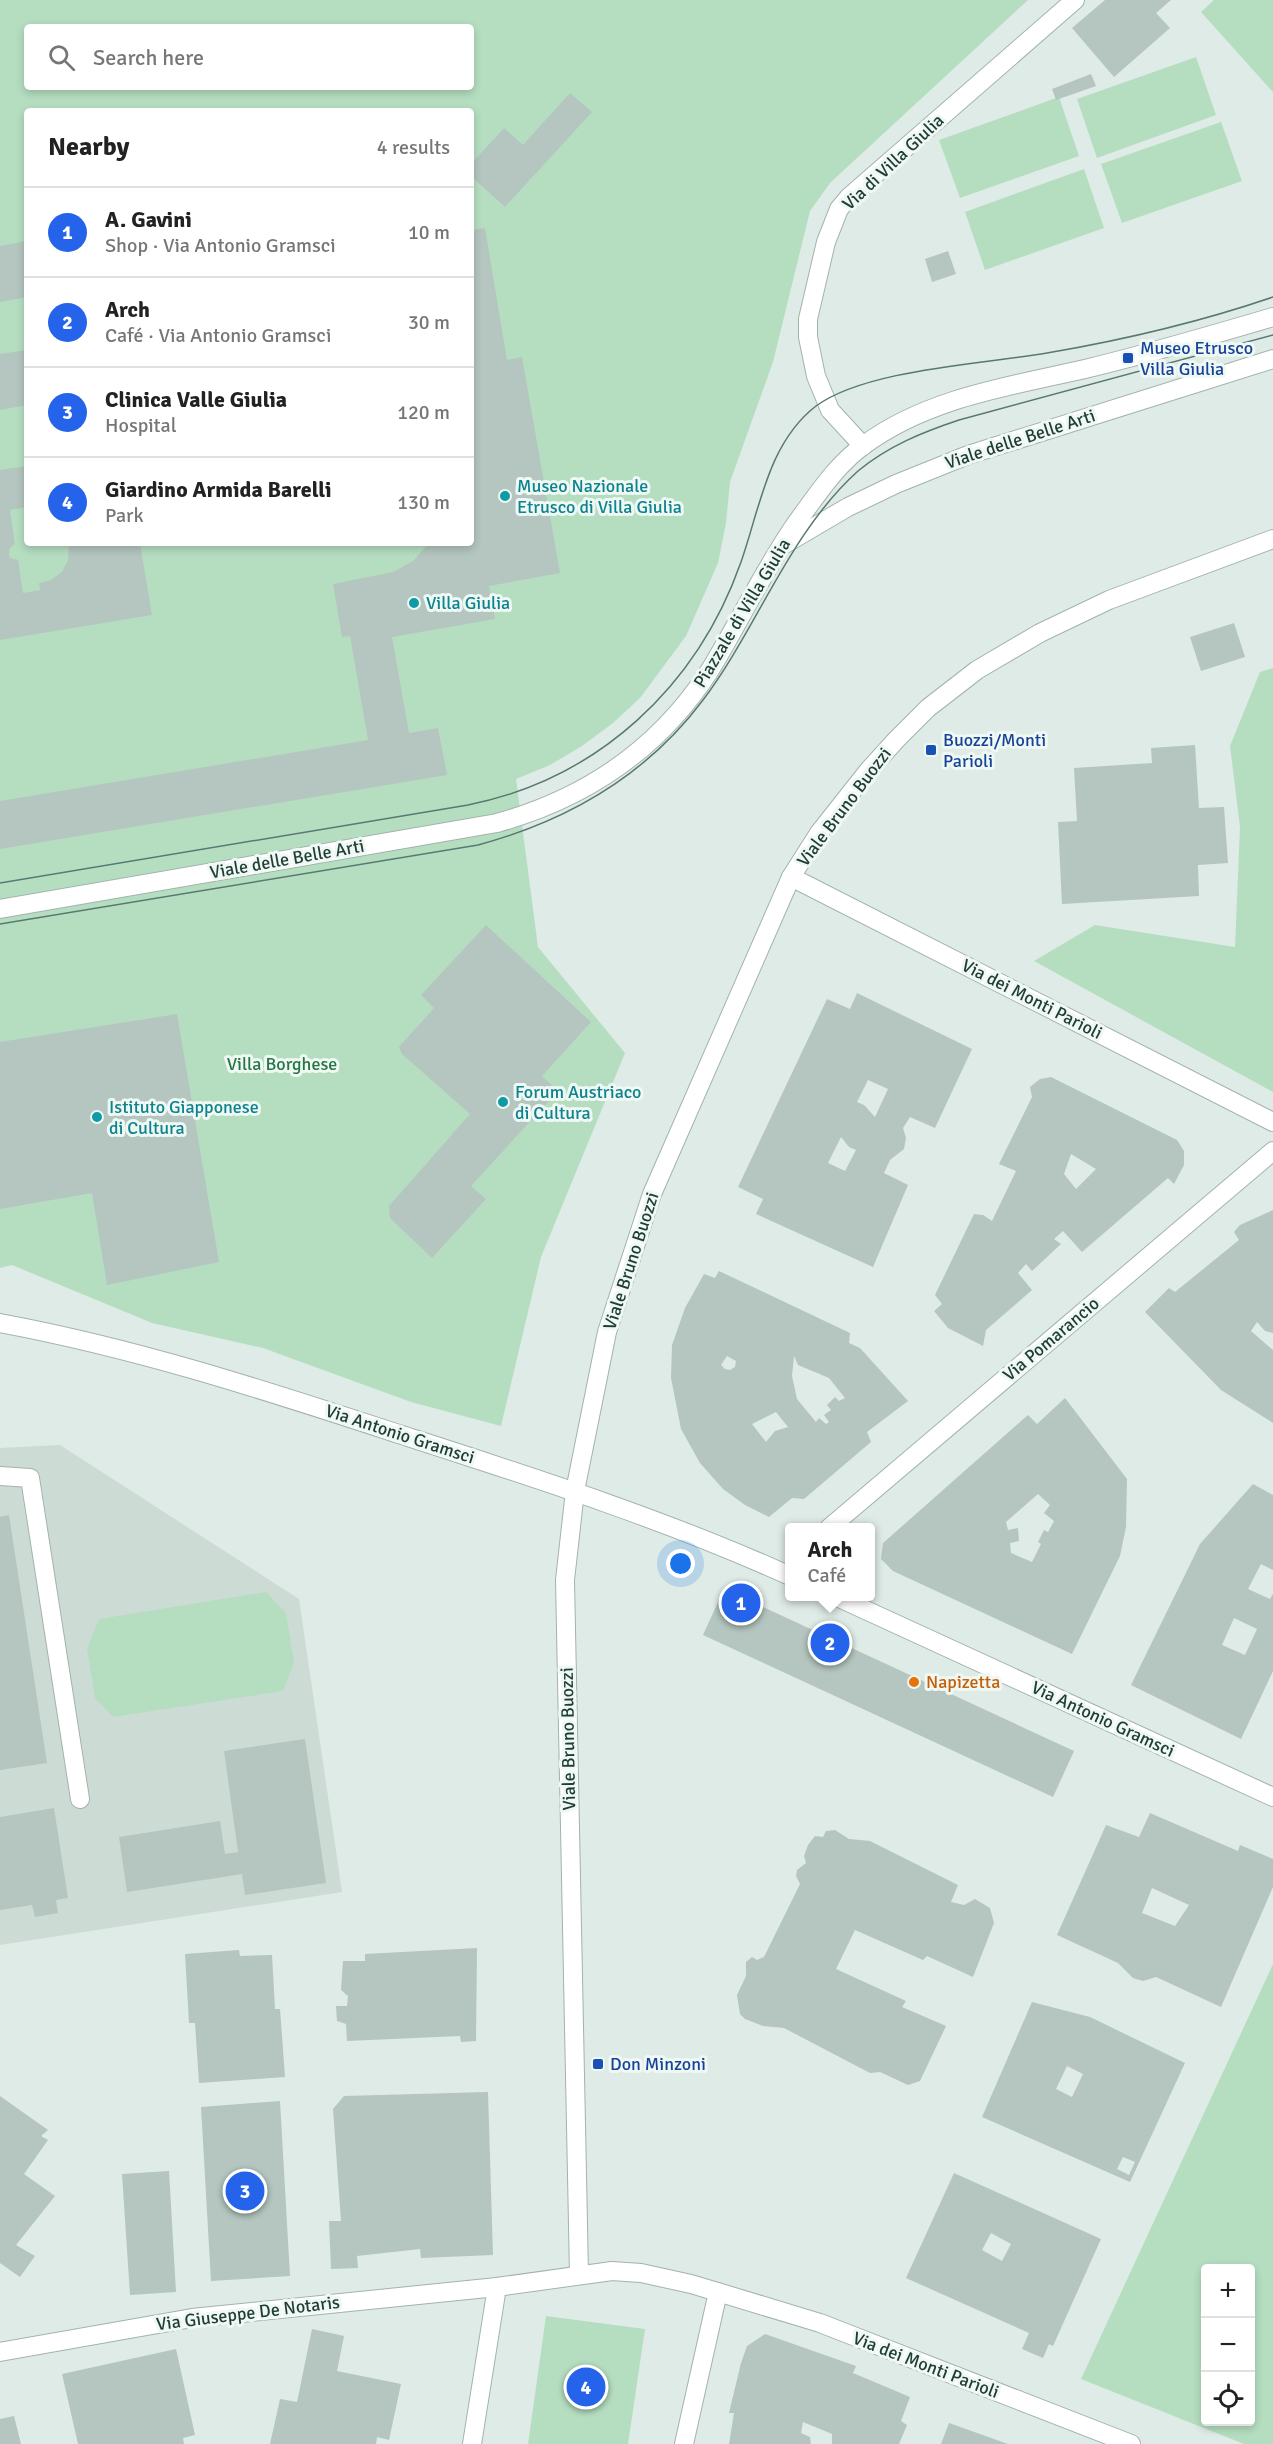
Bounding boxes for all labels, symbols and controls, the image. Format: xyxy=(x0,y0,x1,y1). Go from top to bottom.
search box xyxy=(24,24,474,90)
icon: search xyxy=(45,41,78,74)
text: Search here xyxy=(93,44,204,71)
street label: Via di Villa Giulia xyxy=(838,109,948,215)
text: Nearby xyxy=(48,131,129,163)
text: 4 results xyxy=(377,135,450,160)
text: A. Gavini xyxy=(105,206,192,233)
text: 1 xyxy=(62,220,73,245)
text: 10 m xyxy=(408,220,450,245)
text: Shop · Via Antonio Gramsci xyxy=(105,233,336,258)
text: Arch xyxy=(105,296,150,323)
text: 2 xyxy=(62,310,73,335)
text: 30 m xyxy=(408,310,450,335)
text: Café · Via Antonio Gramsci xyxy=(105,323,331,348)
place label: Museo Etrusco Villa Giulia xyxy=(1140,337,1253,380)
marker: Museo Etrusco Villa Giulia xyxy=(1121,351,1135,365)
text: Clinica Valle Giulia xyxy=(105,386,287,413)
text: 3 xyxy=(62,400,73,425)
text: 120 m xyxy=(397,400,450,425)
street label: Viale delle Belle Arti xyxy=(942,404,1098,474)
text: Hospital xyxy=(105,413,177,438)
place label: Museo Nazionale Etrusco di Villa Giulia xyxy=(517,475,682,518)
text: Giardino Armida Barelli xyxy=(105,476,332,503)
marker: Museo Nazionale Etrusco di Villa Giulia xyxy=(498,489,512,503)
text: 4 xyxy=(62,490,73,515)
text: 130 m xyxy=(397,490,450,515)
text: Park xyxy=(105,503,143,528)
street label: Piazzale di Villa Giulia xyxy=(689,534,795,692)
place label: Villa Giulia xyxy=(426,592,510,614)
marker: Villa Giulia xyxy=(407,596,421,610)
place label: Buozzi/Monti Parioli xyxy=(943,729,1046,772)
street label: Viale Bruno Buozzi xyxy=(792,743,896,871)
marker: Buozzi/Monti Parioli xyxy=(924,743,938,757)
street label: Viale delle Belle Arti xyxy=(208,835,366,883)
street label: Via dei Monti Parioli xyxy=(958,954,1106,1044)
park label: Villa Borghese xyxy=(227,1053,337,1075)
place label: Forum Austriaco di Cultura xyxy=(515,1081,641,1124)
marker: Forum Austriaco di Cultura xyxy=(496,1095,510,1109)
place label: Istituto Giapponese di Cultura xyxy=(109,1096,259,1139)
marker: Istituto Giapponese di Cultura xyxy=(90,1110,104,1124)
street label: Viale Bruno Buozzi xyxy=(598,1189,664,1333)
street label: Via Pomarancio xyxy=(998,1292,1104,1386)
street label: Via Antonio Gramsci xyxy=(323,1399,477,1469)
popup xyxy=(785,1523,875,1601)
text: Arch xyxy=(808,1536,852,1563)
your location xyxy=(666,1549,695,1578)
text: Café xyxy=(808,1563,846,1588)
pin: 1 xyxy=(722,1580,760,1626)
pin: 2 xyxy=(810,1620,850,1666)
street label: Viale Bruno Buozzi xyxy=(556,1667,580,1811)
place label: Napizetta xyxy=(926,1671,1000,1693)
marker: Napizetta xyxy=(907,1675,921,1689)
street label: Via Antonio Gramsci xyxy=(1028,1676,1178,1762)
place label: Don Minzoni xyxy=(610,2053,706,2075)
marker: Don Minzoni xyxy=(591,2057,605,2071)
pin: 3 xyxy=(226,2168,264,2214)
map controls xyxy=(1201,2264,1255,2426)
button: + xyxy=(1201,2264,1255,2318)
street label: Via Giuseppe De Notaris xyxy=(155,2291,341,2335)
button: − xyxy=(1201,2318,1255,2372)
street label: Via dei Monti Parioli xyxy=(850,2327,1002,2403)
pin: 4 xyxy=(566,2364,606,2410)
button: locate xyxy=(1201,2372,1255,2426)

